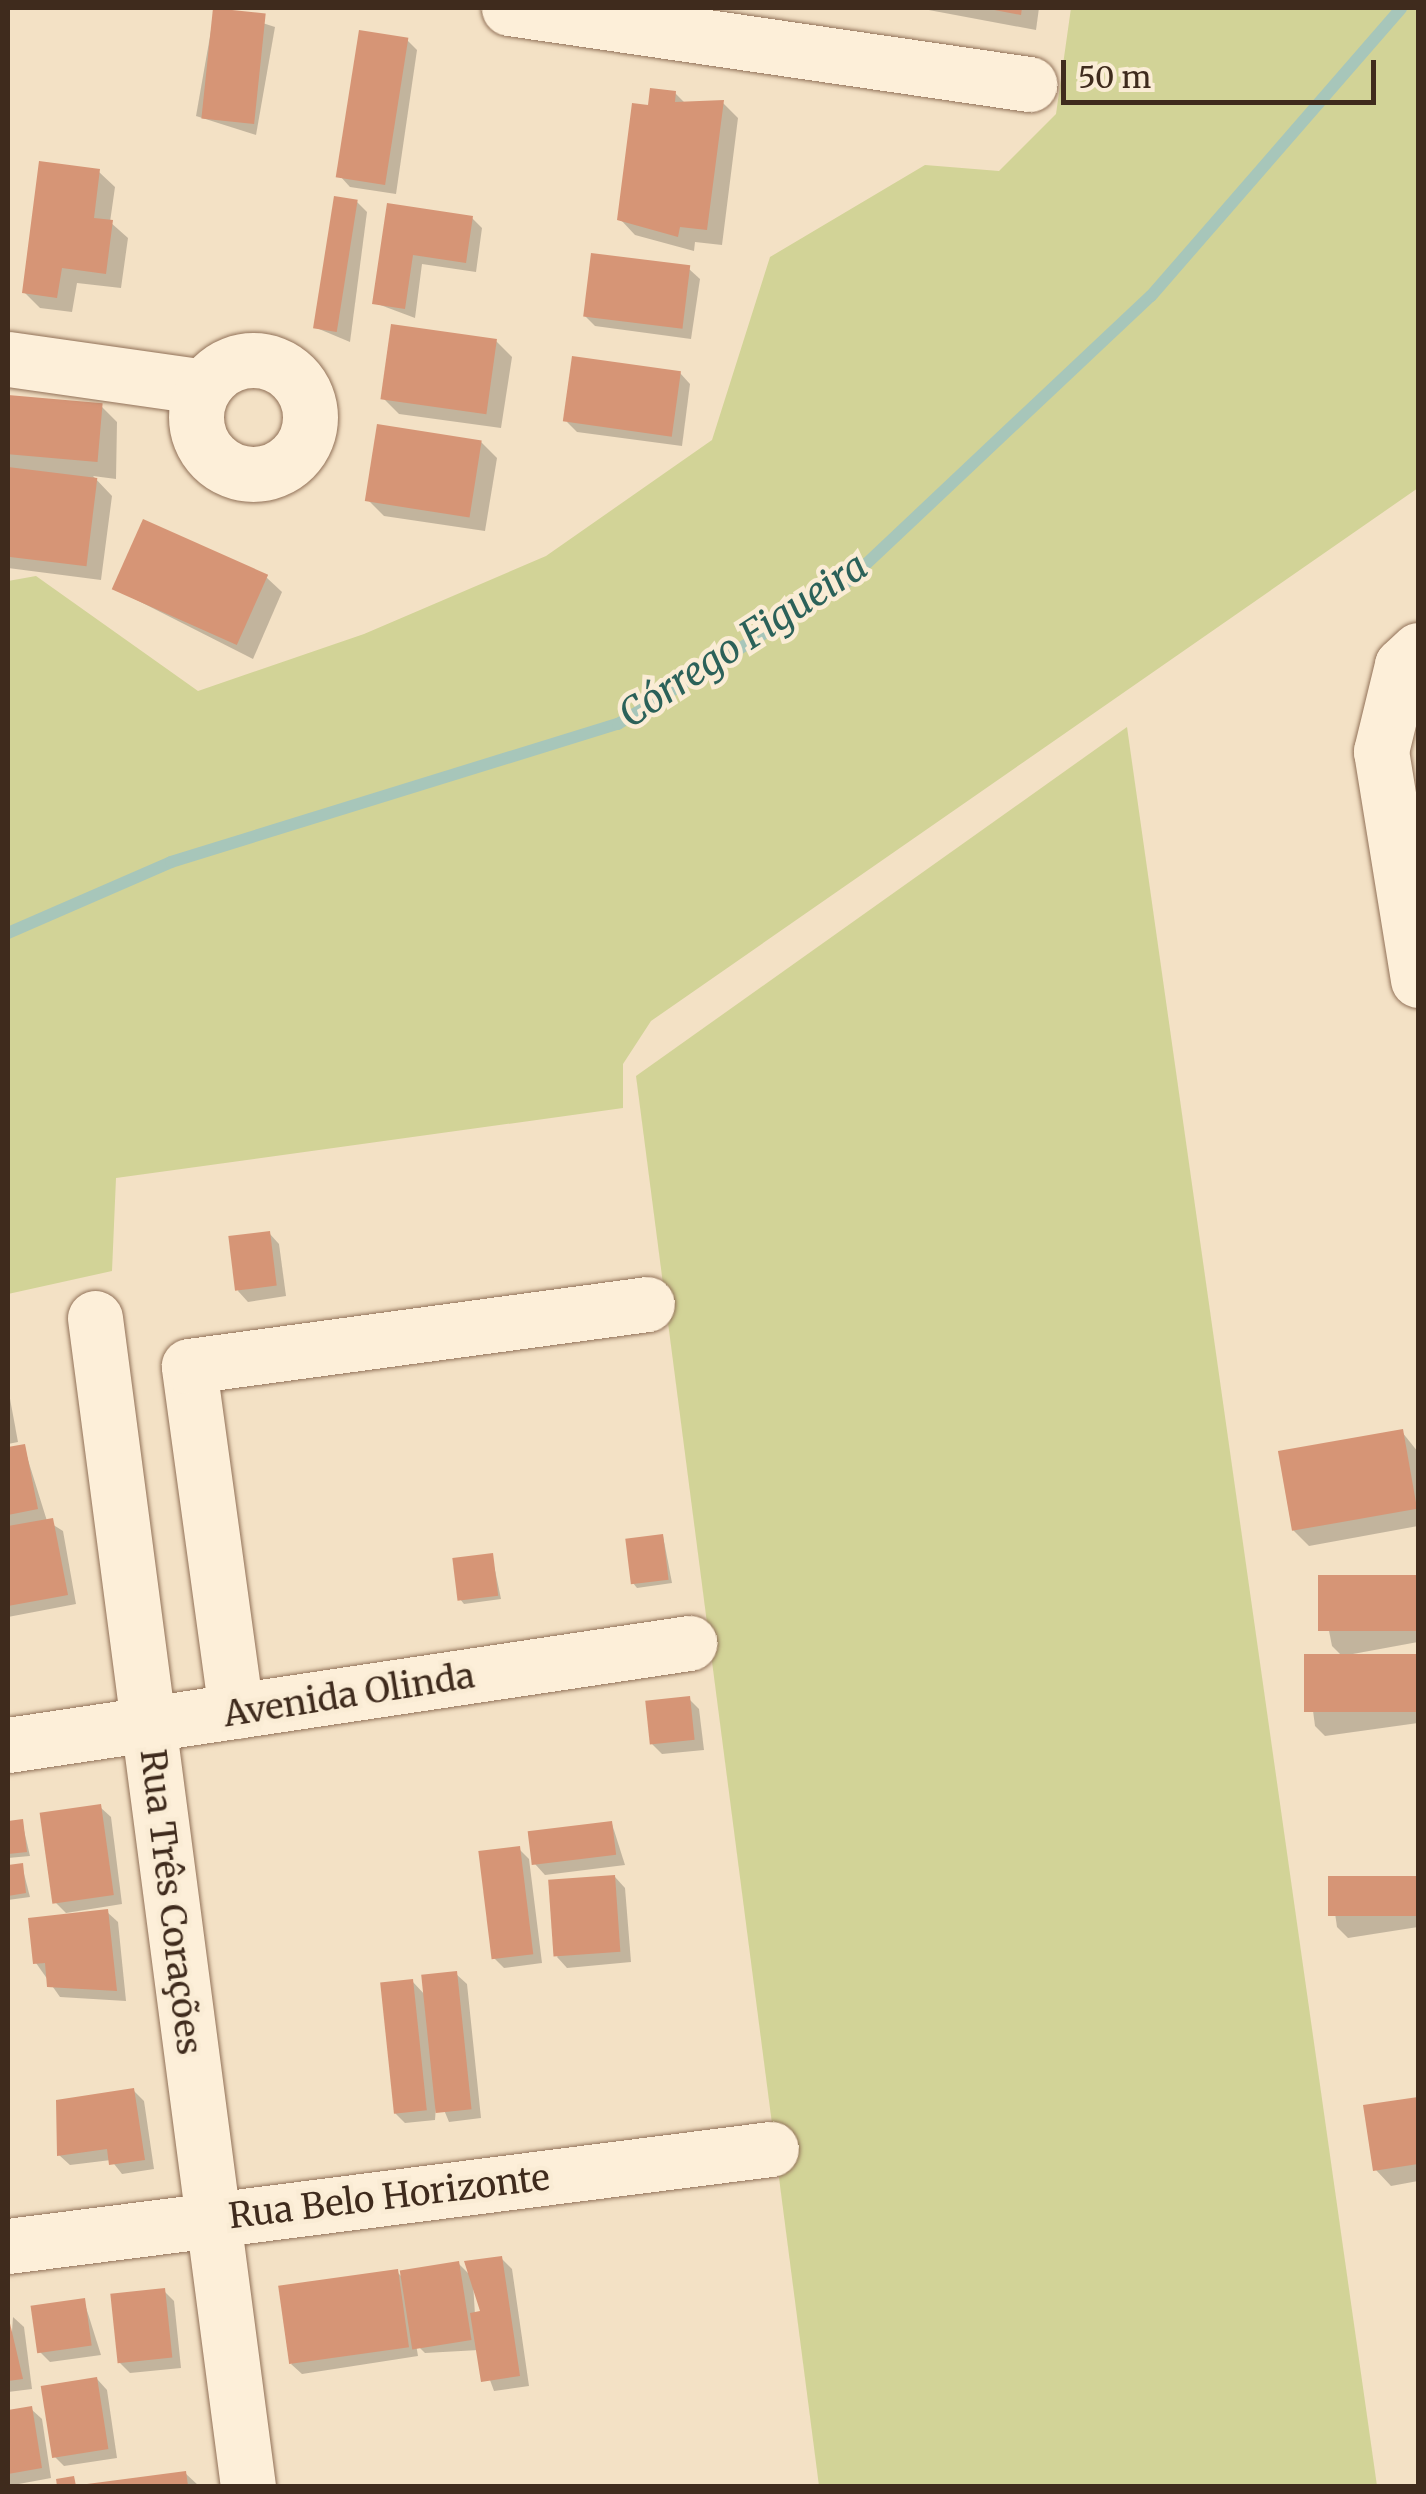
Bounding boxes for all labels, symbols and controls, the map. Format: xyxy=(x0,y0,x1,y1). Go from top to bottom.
scale bar xyxy=(1066,40,1381,102)
text: 50 m xyxy=(1078,58,1151,96)
water label: Córrego Figueira xyxy=(610,543,876,737)
street label: Avenida Olinda xyxy=(220,1654,478,1736)
street label: Rua Três Corações xyxy=(131,1747,211,2057)
street label: Rua Belo Horizonte xyxy=(226,2156,552,2238)

